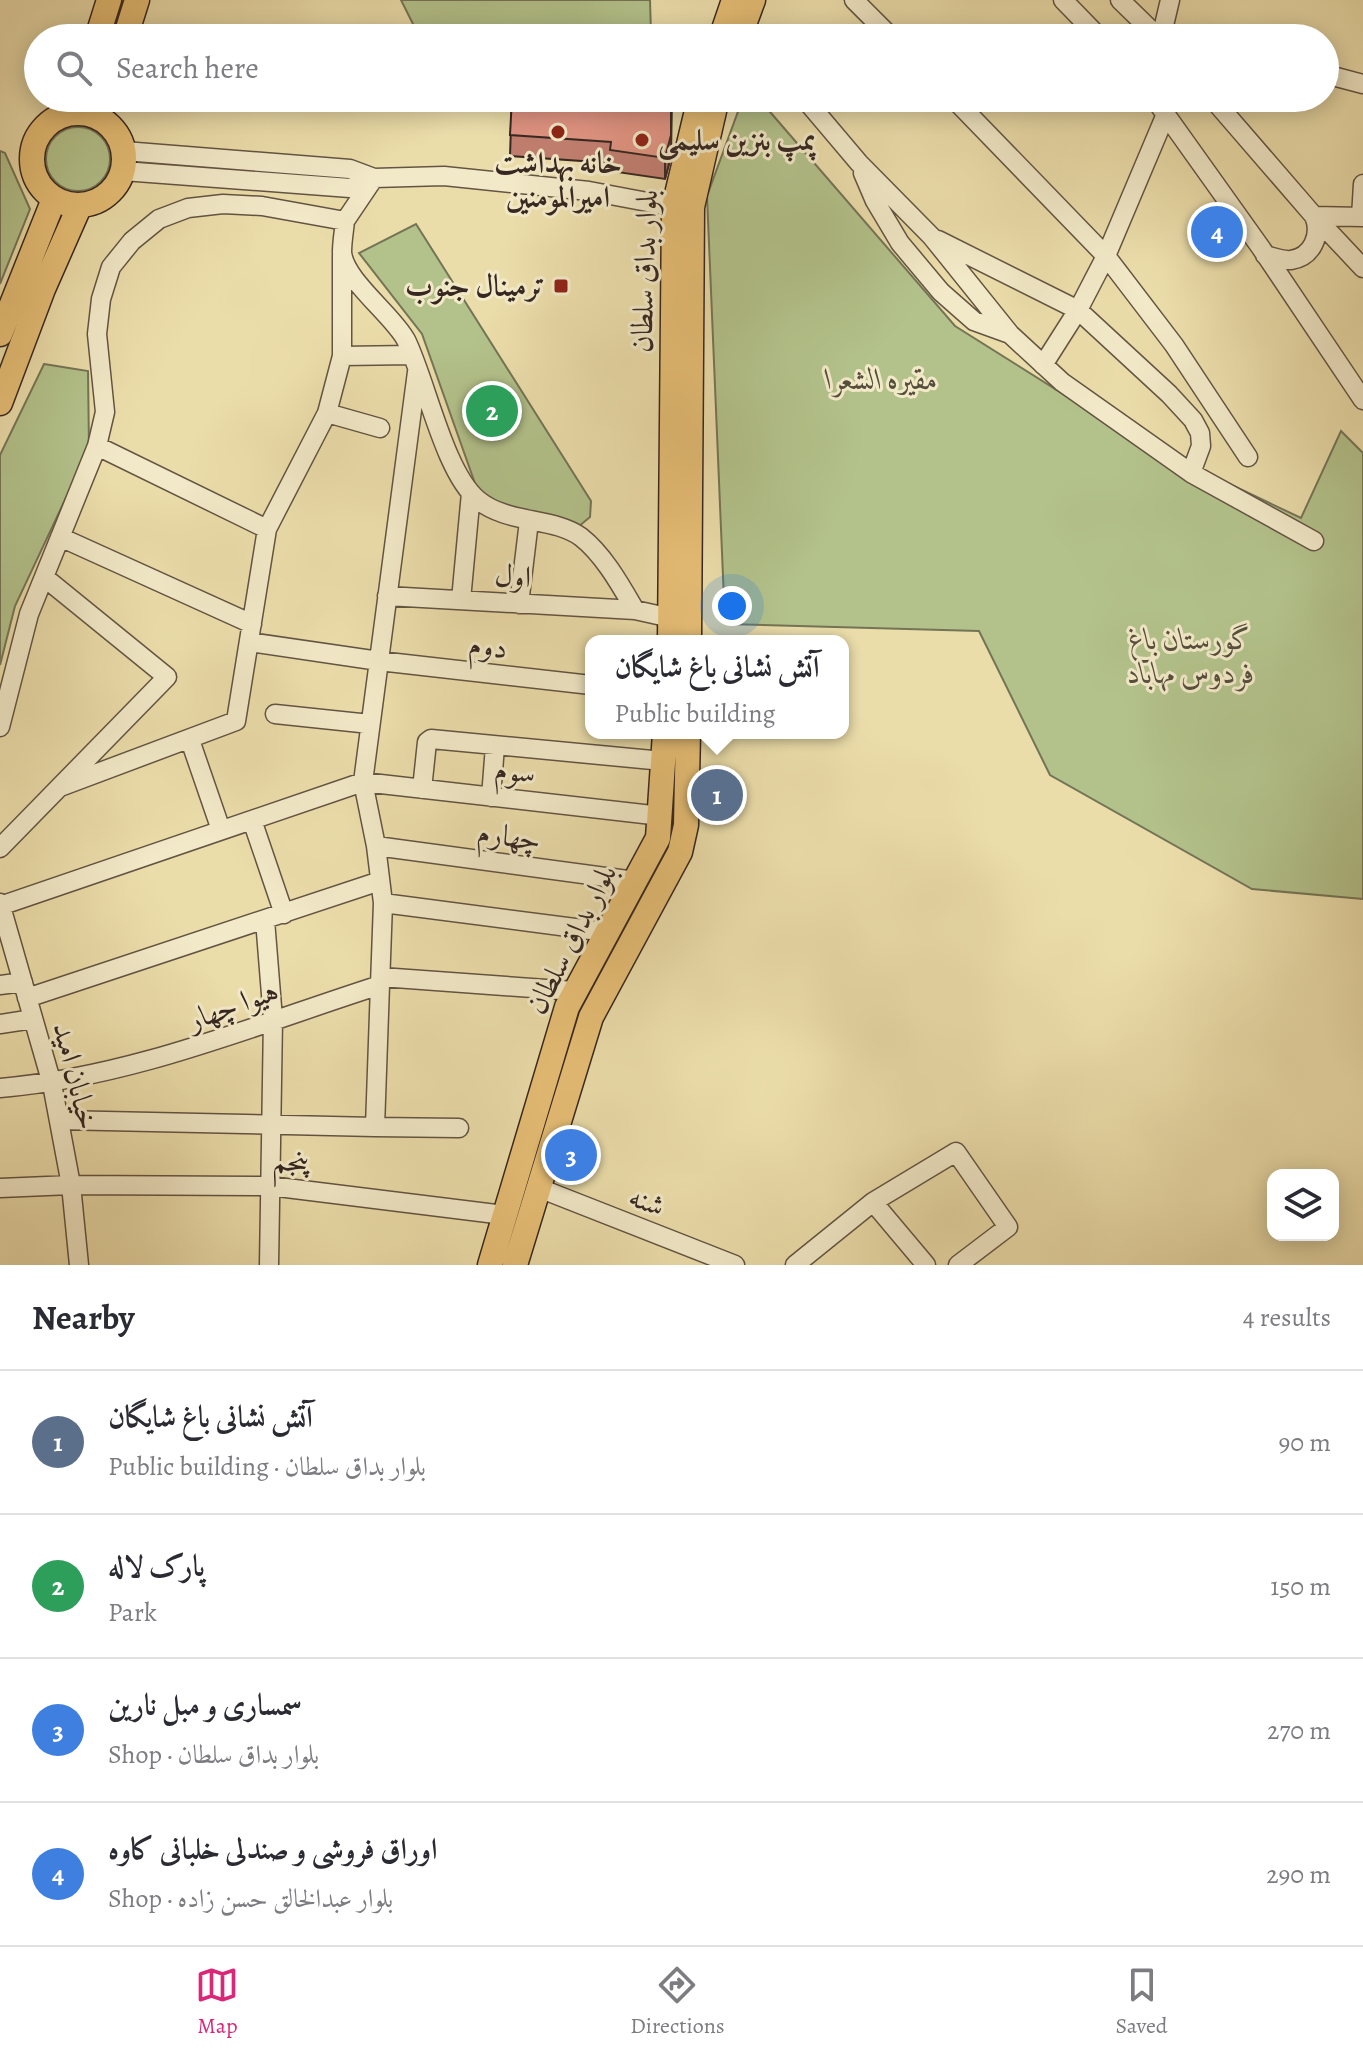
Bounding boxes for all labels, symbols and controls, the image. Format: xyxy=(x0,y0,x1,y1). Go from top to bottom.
search box xyxy=(24,24,1339,112)
icon: search xyxy=(52,46,96,90)
text: Search here xyxy=(116,48,259,88)
place label: پمپ بنزین سلیمی xyxy=(658,120,817,162)
marker: خانه بهداشت امیرالمومنین xyxy=(549,123,567,141)
marker: پمپ بنزین سلیمی xyxy=(633,131,651,149)
place label: خانه بهداشت امیرالمومنین xyxy=(494,143,622,217)
street label: بلوار بداق سلطان xyxy=(621,189,667,353)
pin: 4 xyxy=(1191,202,1243,262)
place label: ترمینال جنوب xyxy=(405,266,545,306)
marker: ترمینال جنوب xyxy=(552,277,570,295)
park label: مقیره الشعرا xyxy=(824,359,938,399)
pin: 2 xyxy=(466,381,518,441)
street label: اول xyxy=(493,555,533,597)
your location xyxy=(712,586,752,626)
park label: گورستان باغ فردوس مهاباد xyxy=(1127,619,1255,693)
street label: دوم xyxy=(465,624,510,674)
popup xyxy=(585,635,849,739)
text: آتش نشانی باغ شایگان xyxy=(615,647,819,687)
text: Public building xyxy=(615,696,776,731)
street label: سوم xyxy=(492,749,537,799)
pin: 1 xyxy=(691,765,743,825)
street label: چهارم xyxy=(474,812,543,866)
street label: بلوار بداق سلطان xyxy=(516,857,626,1021)
street label: هیوا چهار xyxy=(179,970,284,1041)
street label: خیابان امید xyxy=(43,1018,109,1134)
pin: 3 xyxy=(545,1125,597,1185)
street label: پنجم xyxy=(271,1140,313,1191)
map controls xyxy=(1267,1169,1339,1241)
button: layers xyxy=(1267,1169,1339,1241)
street label: شنه xyxy=(623,1176,671,1226)
text: Nearby xyxy=(32,1294,135,1341)
text: 4 results xyxy=(1243,1300,1331,1335)
text: آتش نشانی باغ شایگان xyxy=(108,1397,313,1437)
text: 1 xyxy=(53,1425,63,1460)
text: 90 m xyxy=(1279,1425,1331,1460)
text: Public building · بلوار بداق سلطان xyxy=(108,1449,426,1484)
text: پارک لاله xyxy=(108,1546,205,1586)
text: 2 xyxy=(52,1569,64,1604)
text: 150 m xyxy=(1270,1569,1331,1604)
text: Park xyxy=(108,1595,157,1630)
text: سمساری و مبل نارین xyxy=(108,1685,302,1725)
text: 3 xyxy=(52,1713,64,1748)
text: 270 m xyxy=(1267,1713,1331,1748)
text: Shop · بلوار بداق سلطان xyxy=(108,1737,319,1772)
text: اوراق فروشی و صندلی خلبانی کاوه xyxy=(108,1829,438,1869)
text: 4 xyxy=(52,1857,64,1892)
text: 290 m xyxy=(1266,1857,1331,1892)
text: Shop · بلوار عبدالخالق حسن زاده xyxy=(108,1881,393,1916)
tab: Map xyxy=(195,1963,239,2041)
tab: Directions xyxy=(630,1963,725,2041)
tab: Saved xyxy=(1115,1963,1168,2041)

